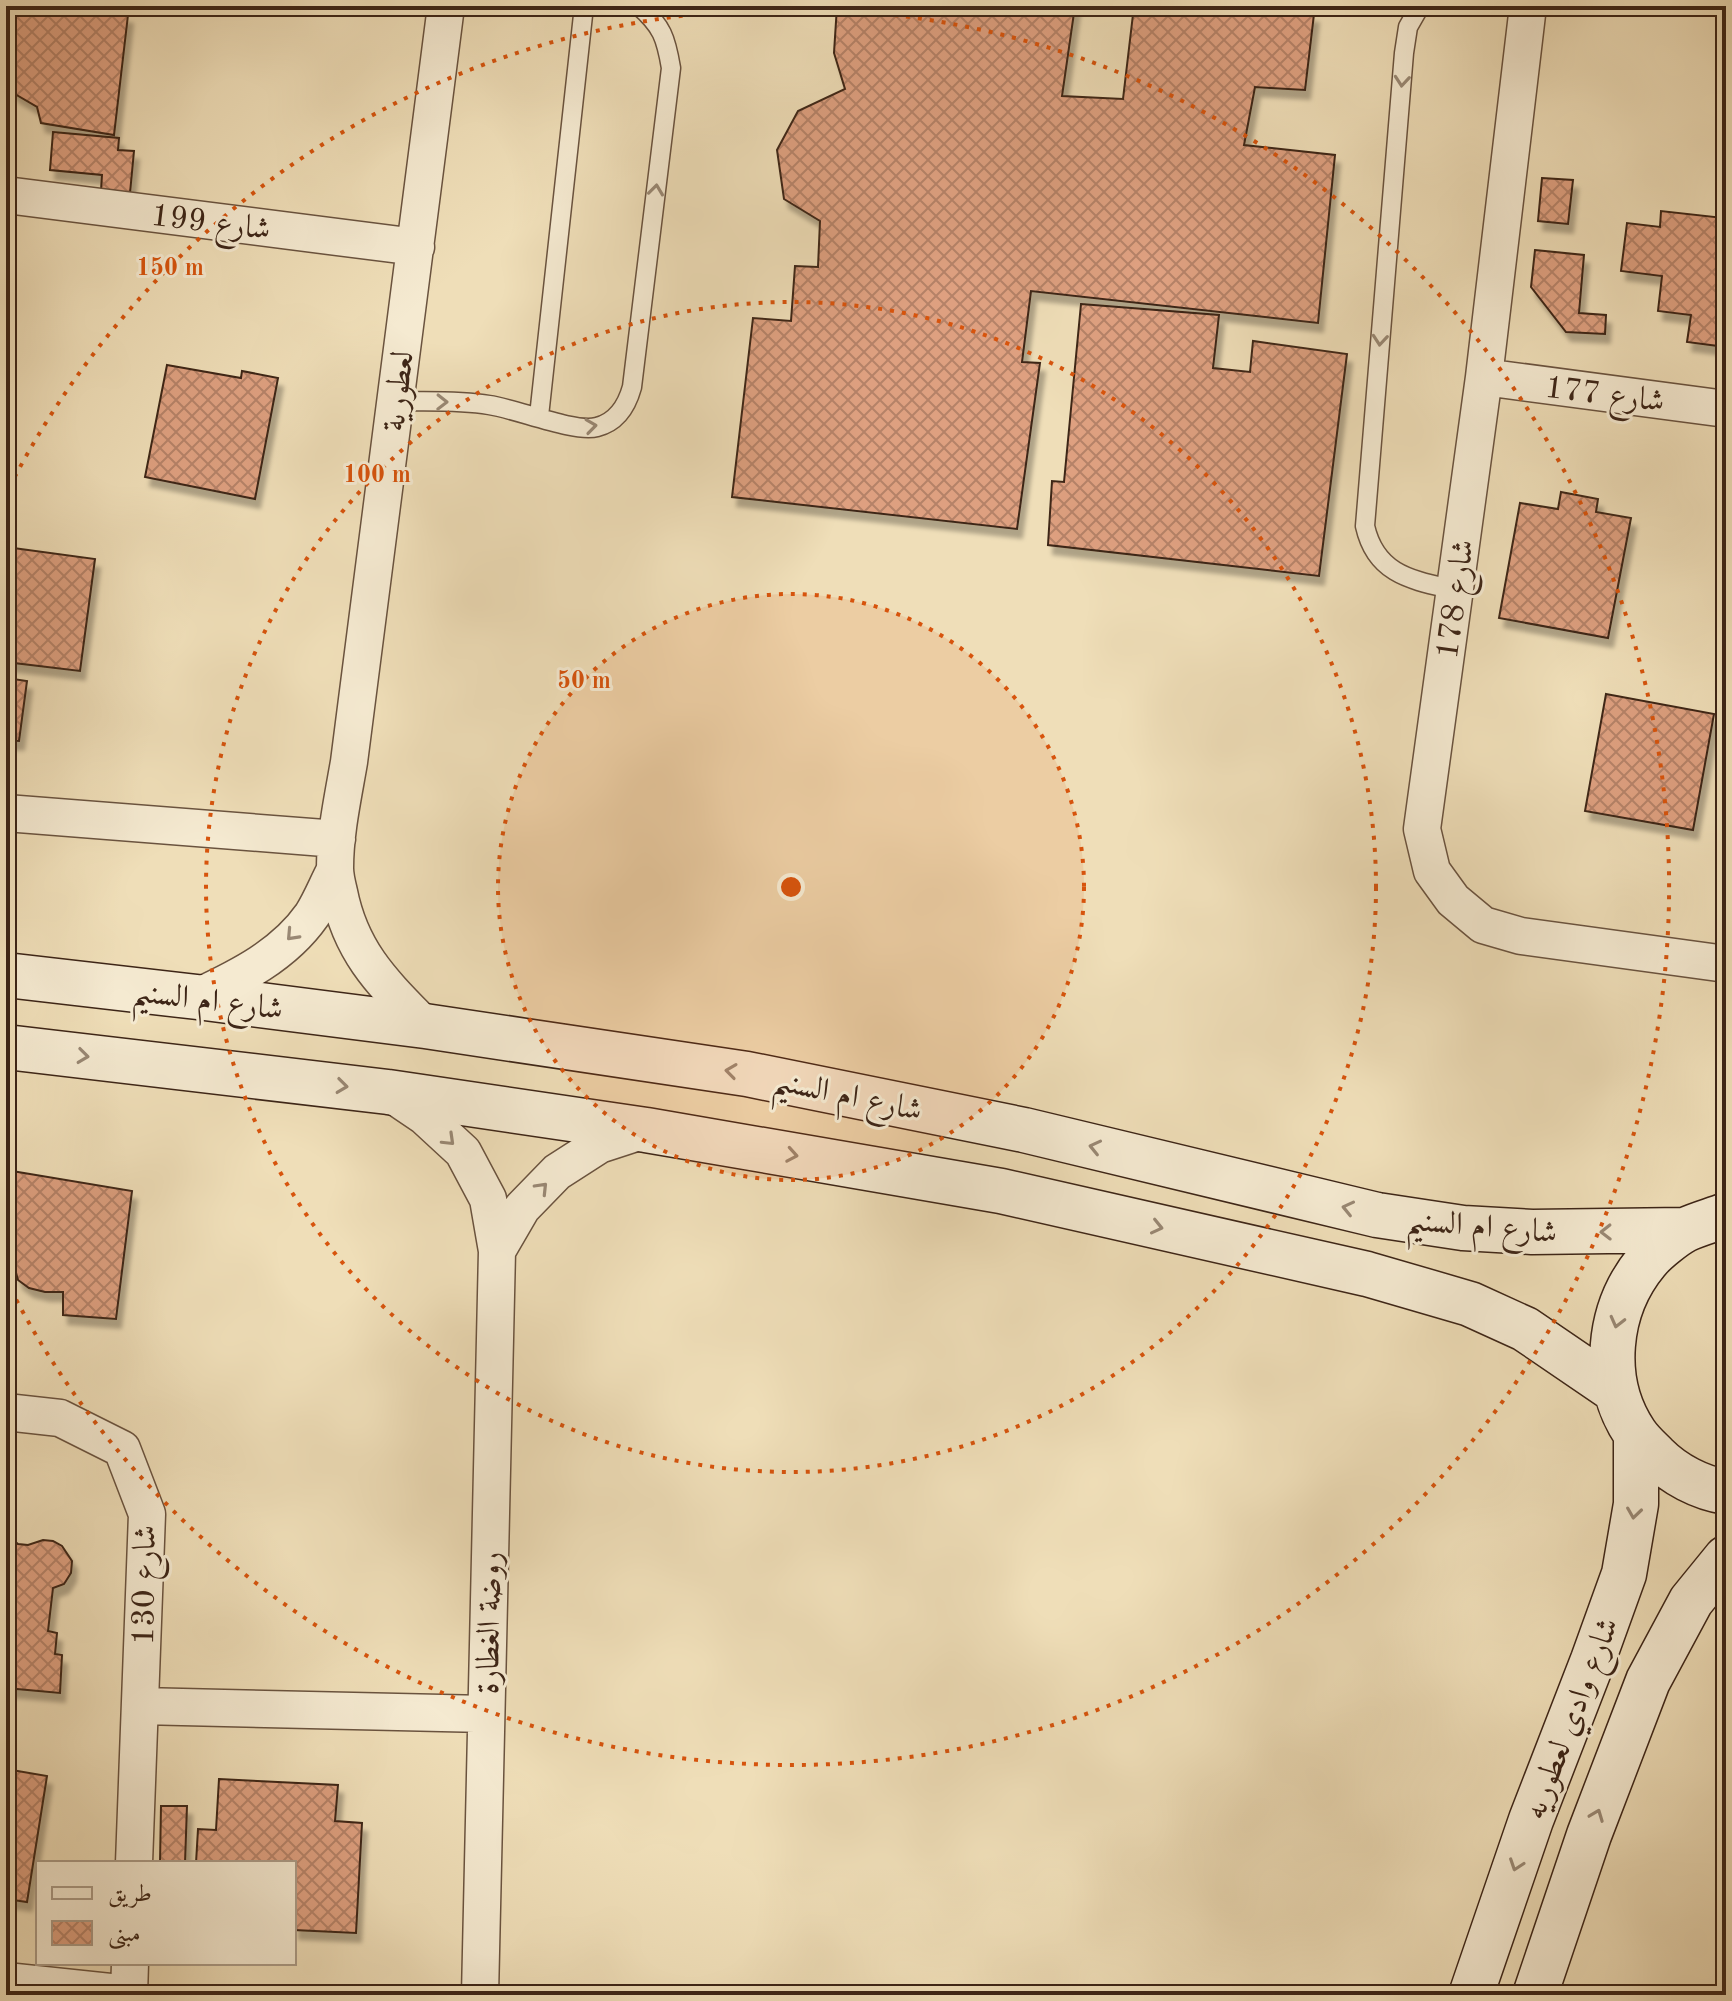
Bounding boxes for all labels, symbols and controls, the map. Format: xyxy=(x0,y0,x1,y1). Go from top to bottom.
one-way arrow xyxy=(1394,75,1411,88)
one-way arrow xyxy=(647,183,664,197)
street label: شارع 199 xyxy=(148,201,272,255)
text: 150 m xyxy=(136,256,204,281)
one-way arrow xyxy=(1372,334,1389,347)
street label: لعطورية xyxy=(379,349,422,434)
street label: شارع 177 xyxy=(1542,373,1666,427)
one-way arrow xyxy=(436,393,449,411)
one-way arrow xyxy=(585,418,598,435)
text: 100 m xyxy=(343,464,411,488)
street label: شارع 178 xyxy=(1433,538,1489,662)
text: 50 m xyxy=(557,669,611,694)
centre of rings xyxy=(777,873,805,901)
one-way arrow xyxy=(288,926,302,941)
street label: شارع ام السنيم xyxy=(129,977,285,1040)
one-way arrow xyxy=(77,1048,90,1065)
one-way arrow xyxy=(724,1064,738,1081)
street label: شارع ام السنيم xyxy=(767,1066,925,1141)
one-way arrow xyxy=(336,1078,349,1095)
one-way arrow xyxy=(440,1130,455,1144)
one-way arrow xyxy=(1089,1140,1103,1157)
one-way arrow xyxy=(786,1146,799,1163)
one-way arrow xyxy=(532,1183,547,1197)
one-way arrow xyxy=(1342,1200,1356,1217)
street label: شارع ام السنيم xyxy=(1404,1205,1559,1263)
one-way arrow xyxy=(1150,1217,1164,1234)
one-way arrow xyxy=(1599,1224,1612,1241)
one-way arrow xyxy=(1609,1315,1626,1329)
one-way arrow xyxy=(1626,1507,1643,1520)
street label: شارع 130 xyxy=(129,1525,171,1646)
street label: روضة الغطارة xyxy=(474,1551,508,1695)
street label: شارع وادي لعطوريه xyxy=(1520,1614,1633,1827)
one-way arrow xyxy=(1587,1809,1604,1823)
one-way arrow xyxy=(1509,1857,1525,1871)
legend xyxy=(36,1861,296,1965)
text: طريق xyxy=(108,1883,152,1908)
text: مبنى xyxy=(108,1923,141,1950)

